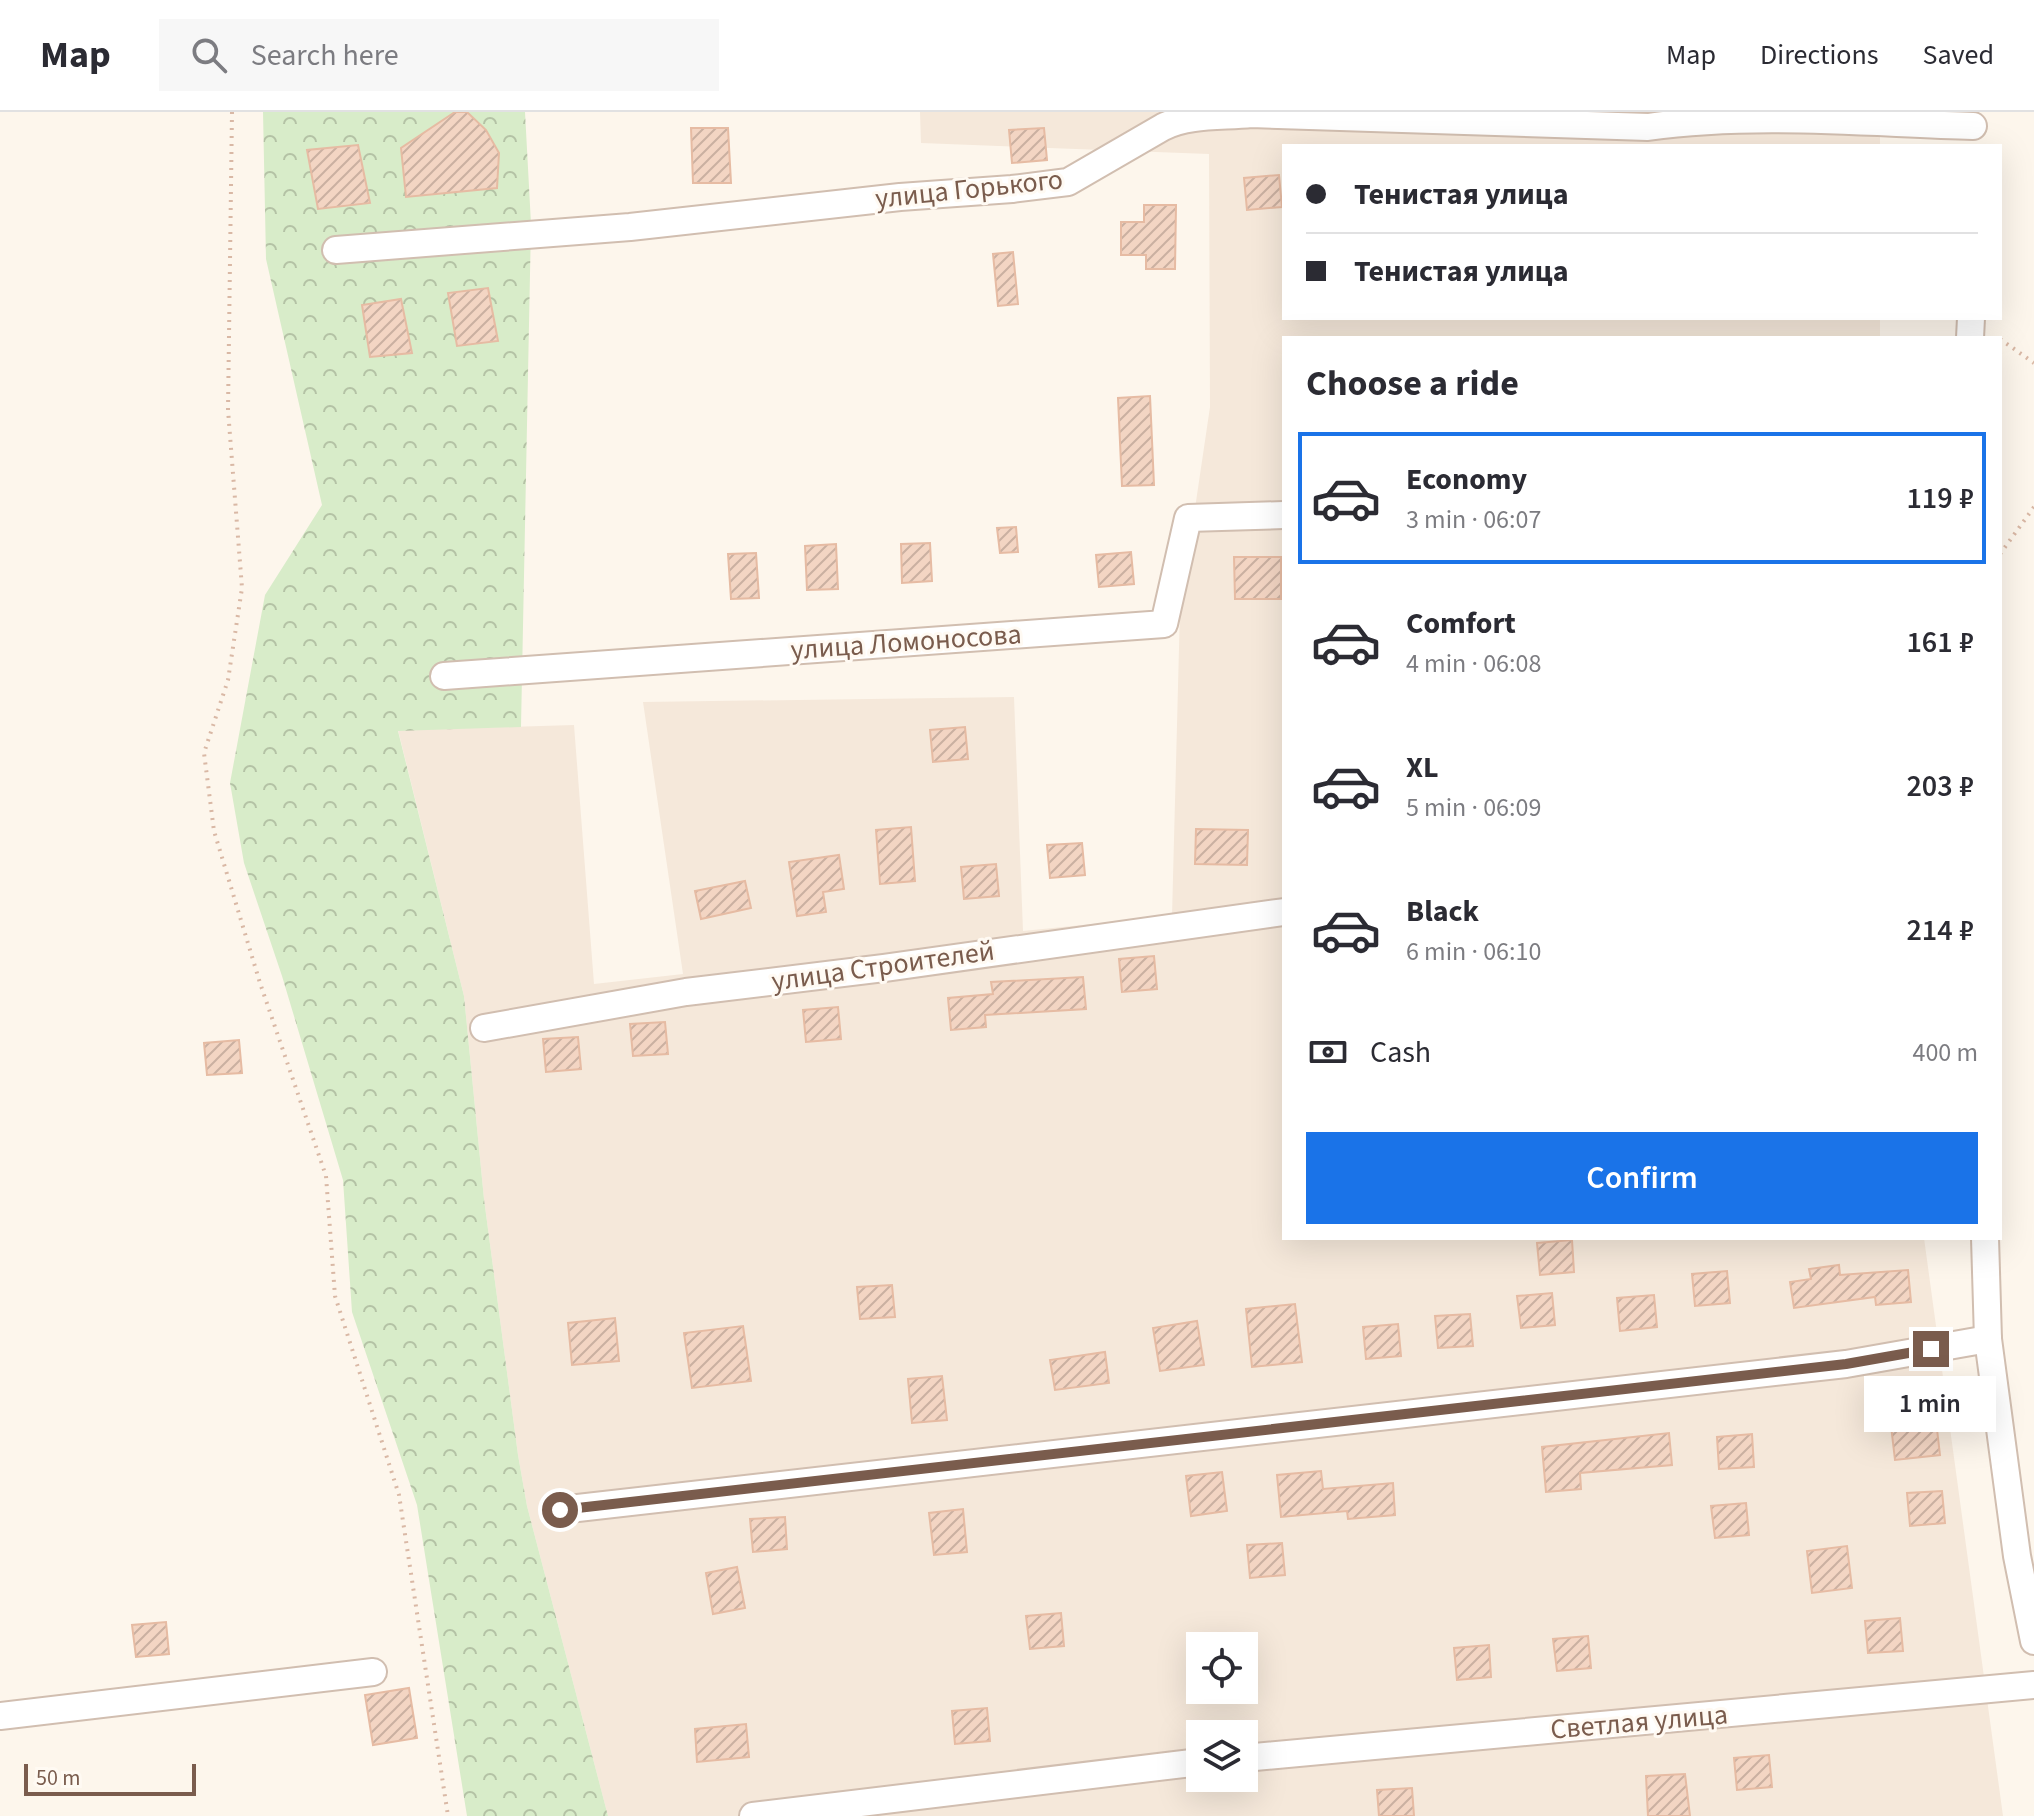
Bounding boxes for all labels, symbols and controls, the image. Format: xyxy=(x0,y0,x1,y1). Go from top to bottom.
search box xyxy=(159,19,719,91)
text: Map xyxy=(40,28,111,82)
icon: search xyxy=(187,33,231,77)
text: Search here xyxy=(251,34,399,77)
text: Map xyxy=(1666,35,1716,75)
text: Directions xyxy=(1760,35,1879,75)
text: Saved xyxy=(1923,35,1994,75)
street label: улица Горького xyxy=(873,159,1065,219)
text: Тенистая улица xyxy=(1354,173,1569,216)
text: Тенистая улица xyxy=(1354,250,1569,293)
text: Choose a ride xyxy=(1306,358,1519,409)
text: Economy xyxy=(1406,458,1527,501)
icon: car xyxy=(1310,462,1382,534)
text: 119 ₽ xyxy=(1906,477,1974,520)
text: 3 min · 06:07 xyxy=(1406,501,1541,538)
text: Comfort xyxy=(1406,602,1516,645)
icon: car xyxy=(1310,606,1382,678)
street label: улица Ломоносова xyxy=(789,614,1023,670)
text: 161 ₽ xyxy=(1906,621,1974,664)
text: 4 min · 06:08 xyxy=(1406,645,1541,682)
text: XL xyxy=(1406,746,1439,789)
icon: car xyxy=(1310,750,1382,822)
text: 203 ₽ xyxy=(1906,765,1974,808)
text: 5 min · 06:09 xyxy=(1406,789,1541,826)
text: Black xyxy=(1406,890,1479,933)
icon: car xyxy=(1310,894,1382,966)
text: 214 ₽ xyxy=(1906,909,1974,952)
street label: улица Строителей xyxy=(769,931,997,1001)
text: 6 min · 06:10 xyxy=(1406,933,1541,970)
icon: cash xyxy=(1306,1030,1350,1074)
text: Cash xyxy=(1370,1031,1431,1074)
text: 400 m xyxy=(1912,1034,1978,1071)
button: Confirm xyxy=(1306,1132,1978,1224)
route end xyxy=(1913,1331,1949,1367)
callout: 1 min xyxy=(1865,1377,1997,1433)
text: 1 min xyxy=(1899,1385,1961,1422)
route start xyxy=(542,1492,578,1528)
map controls xyxy=(1186,1632,1258,1792)
button: locate xyxy=(1186,1632,1258,1704)
street label: Светлая улица xyxy=(1549,1694,1729,1750)
button: layers xyxy=(1186,1720,1258,1792)
scale bar xyxy=(24,1760,196,1796)
text: 50 m xyxy=(36,1762,81,1794)

